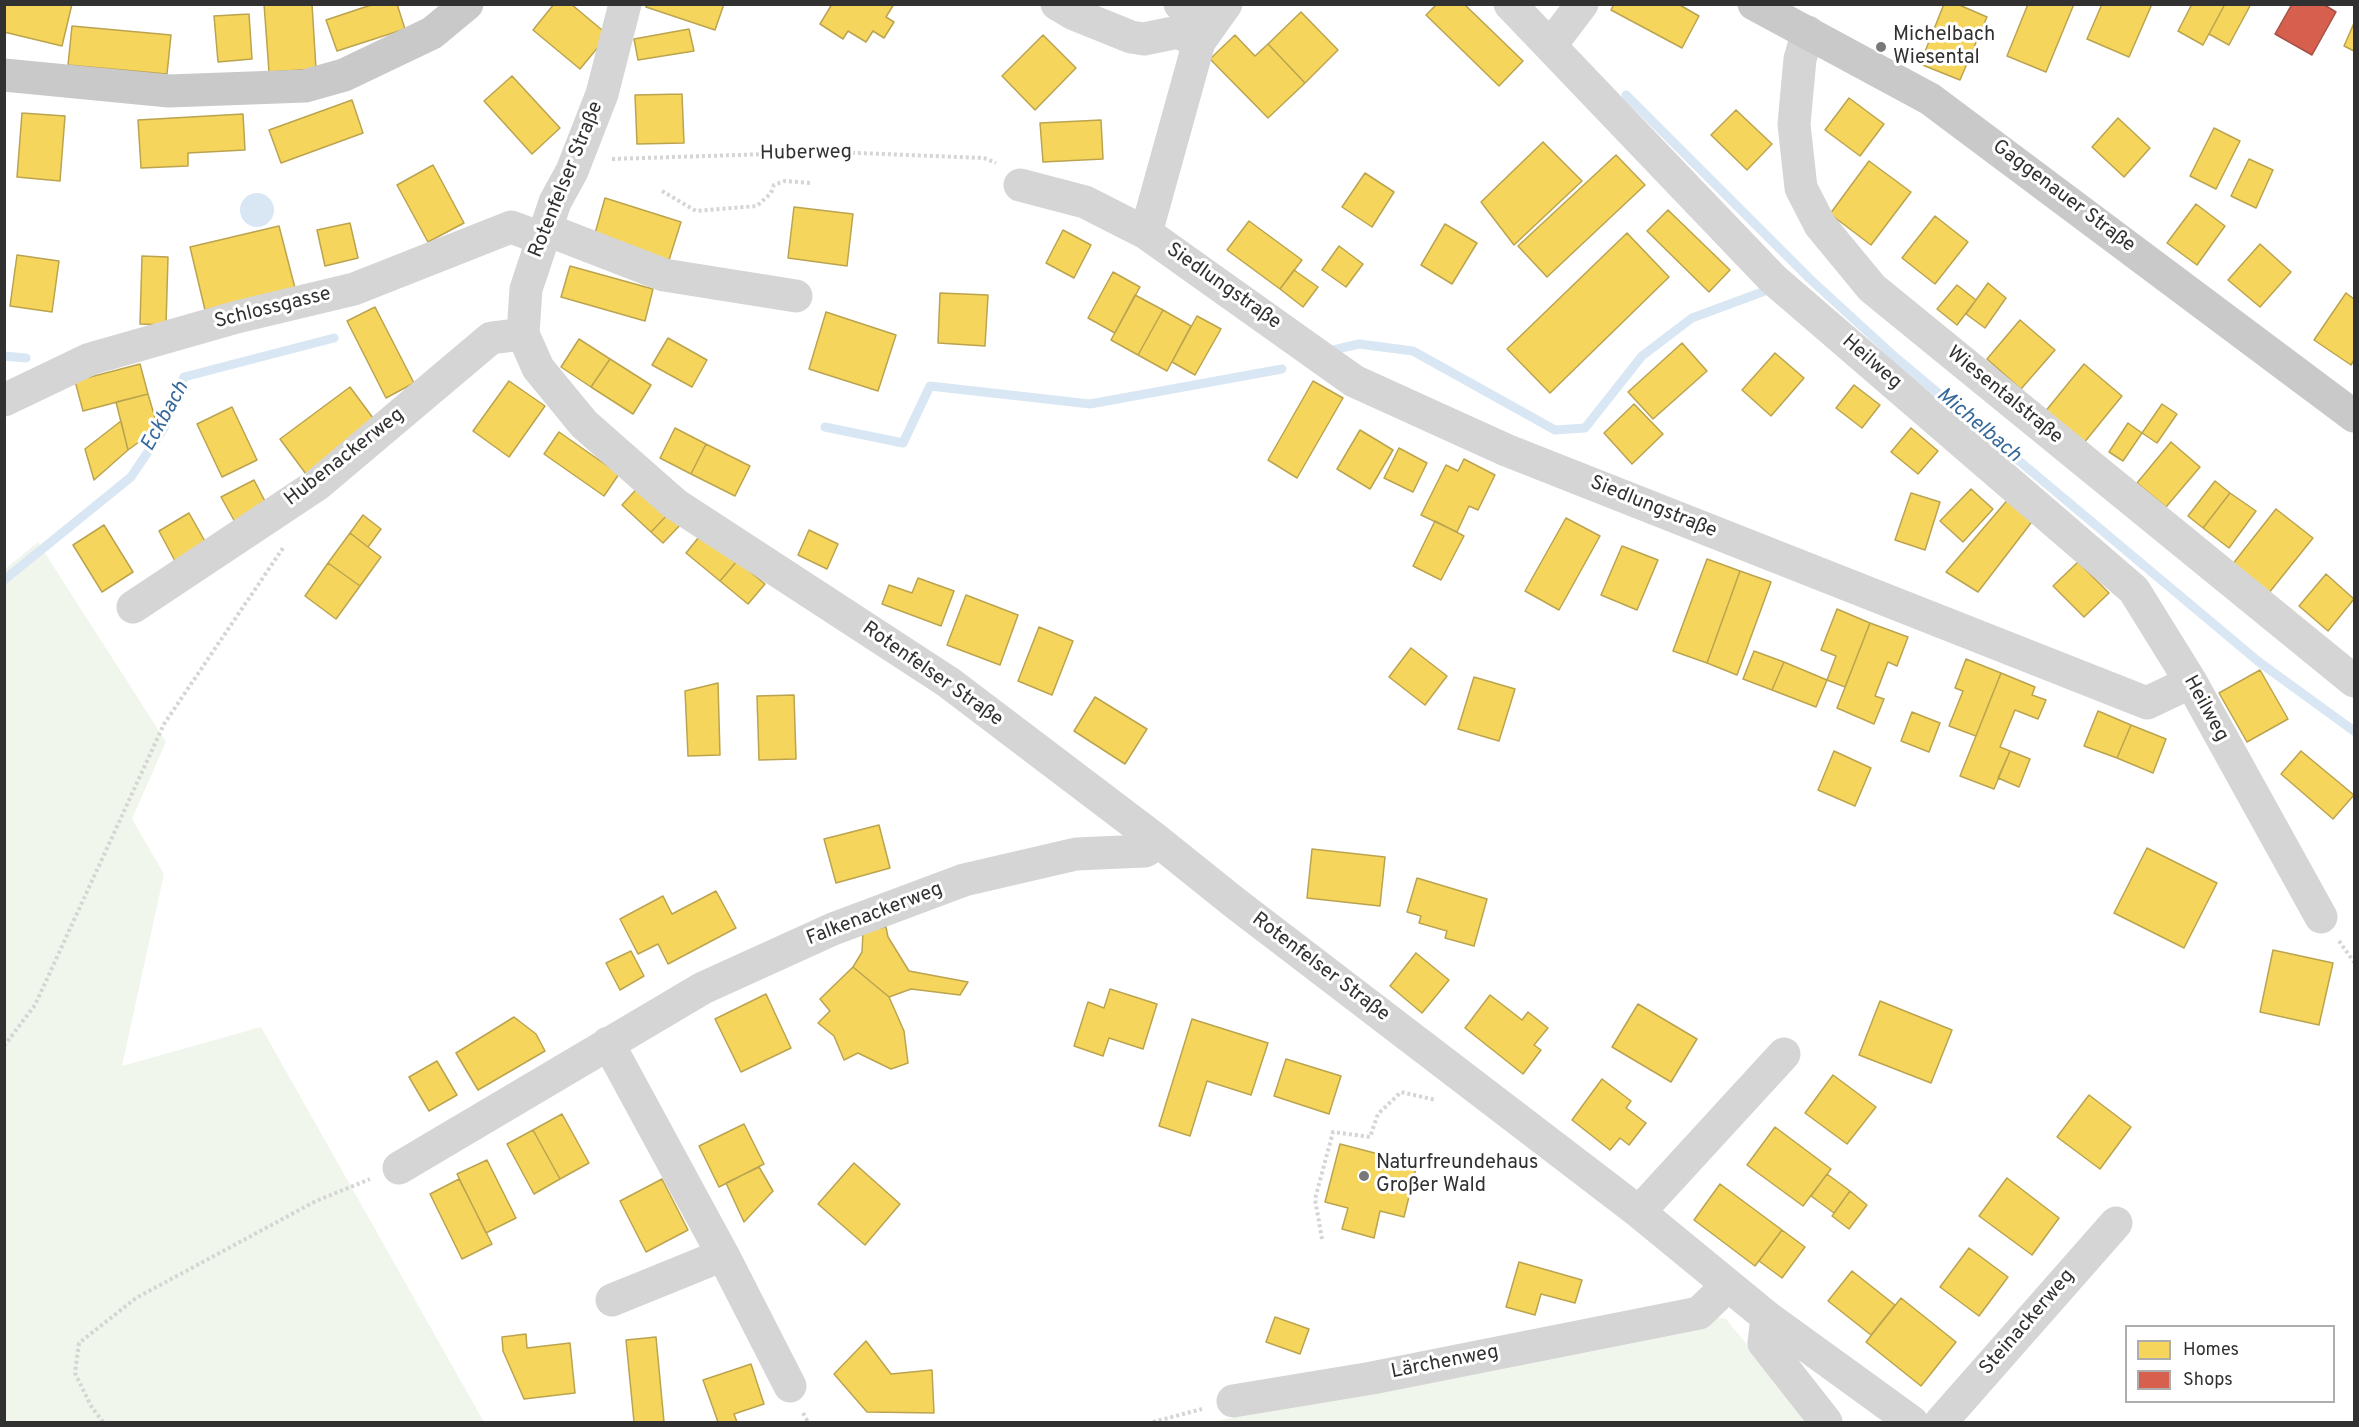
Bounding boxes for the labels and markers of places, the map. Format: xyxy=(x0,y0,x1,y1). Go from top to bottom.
place label: Michelbach Wiesental xyxy=(1893,24,1995,71)
marker: Michelbach Wiesental xyxy=(1874,40,1888,54)
place label: Naturfreundehaus Großer Wald xyxy=(1376,1152,1538,1199)
marker: Naturfreundehaus Großer Wald xyxy=(1357,1169,1371,1183)

